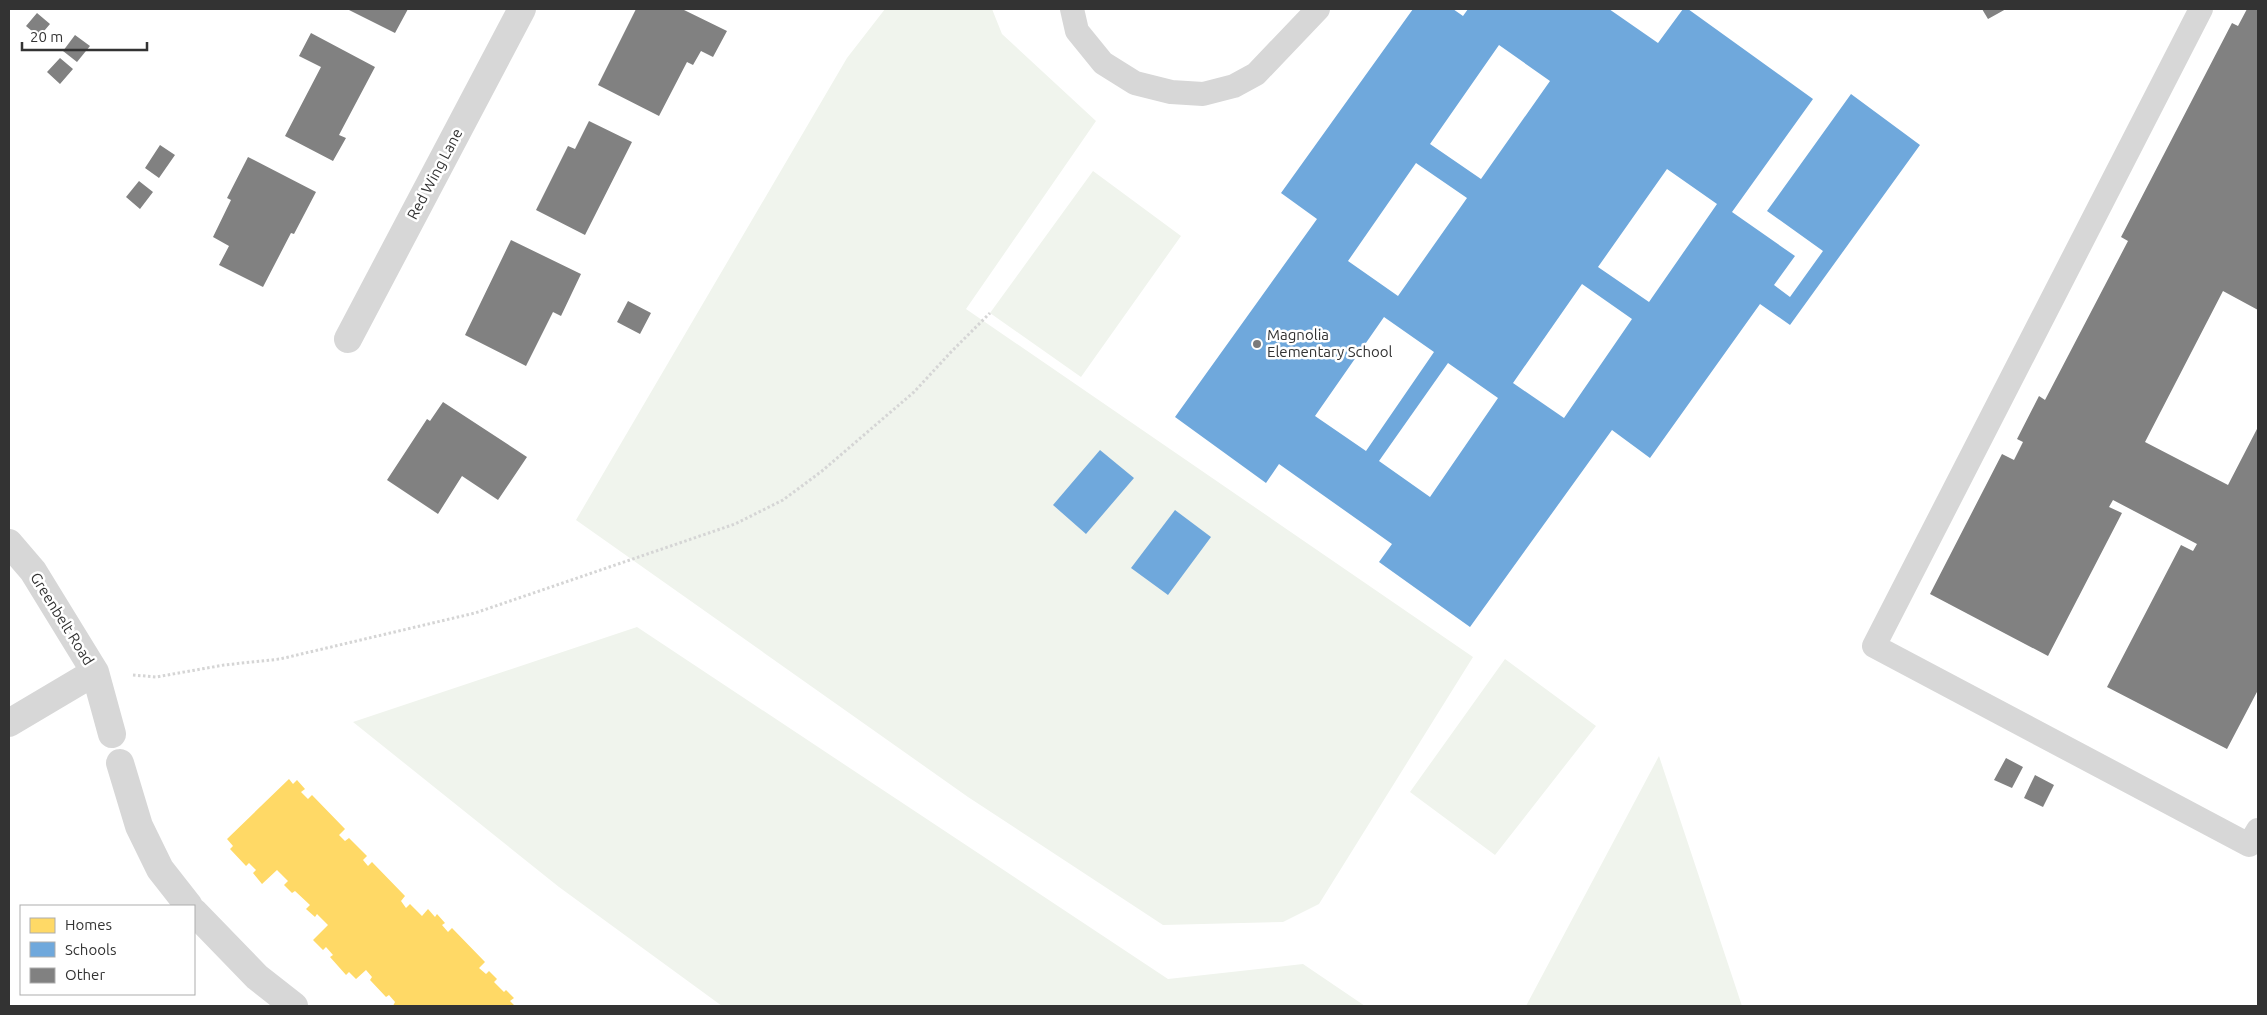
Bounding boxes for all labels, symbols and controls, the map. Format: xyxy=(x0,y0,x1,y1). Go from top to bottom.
scale bar xyxy=(22,20,148,52)
text: 20 m xyxy=(30,28,63,45)
street label: Red Wing Lane xyxy=(403,125,466,222)
place label: Magnolia Elementary School xyxy=(1267,326,1393,360)
marker: Magnolia Elementary School xyxy=(1251,338,1263,350)
street label: Greenbelt Road xyxy=(27,569,98,668)
legend xyxy=(20,905,195,995)
text: Homes xyxy=(65,916,112,933)
text: Schools xyxy=(65,941,116,958)
text: Other xyxy=(65,966,105,983)

